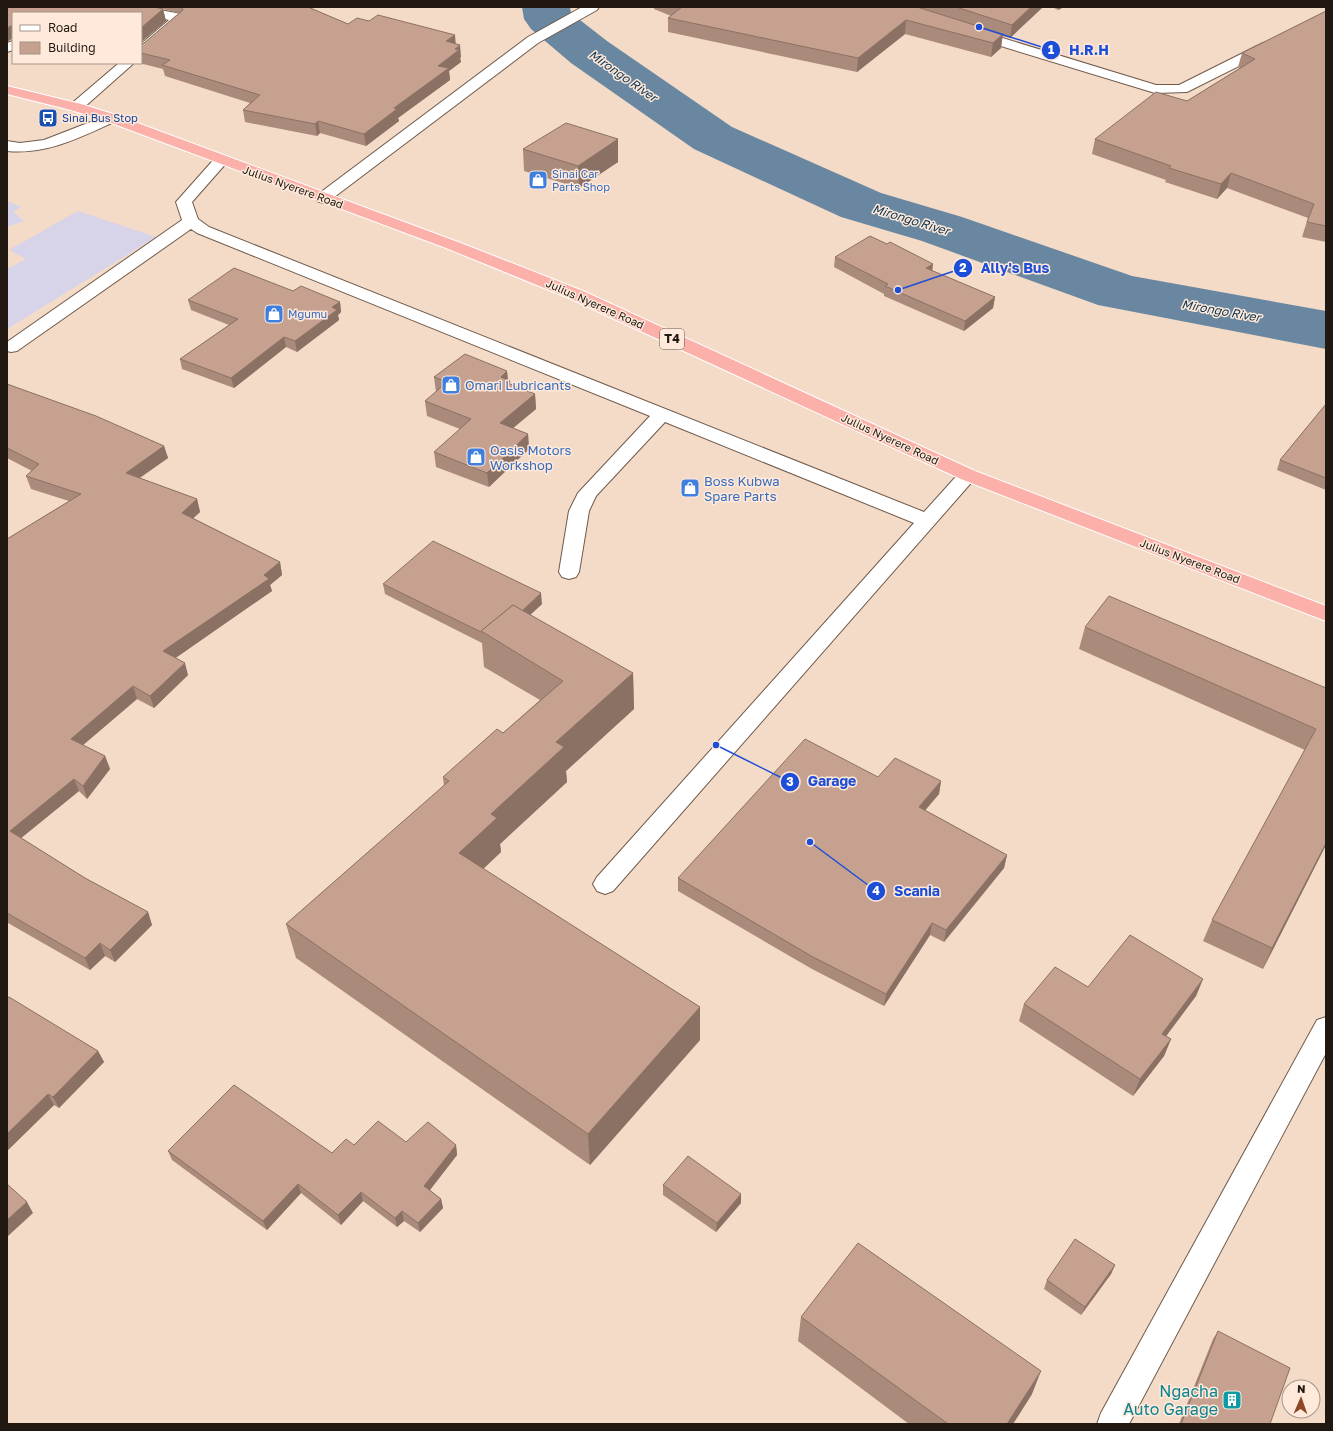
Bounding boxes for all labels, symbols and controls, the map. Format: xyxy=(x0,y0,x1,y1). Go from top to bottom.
legend xyxy=(12,12,142,64)
text: Road xyxy=(48,20,77,35)
callout: H.R.H xyxy=(1041,37,1117,63)
text: Building xyxy=(48,40,96,55)
text: H.R.H xyxy=(1069,41,1109,58)
text: 1 xyxy=(1048,42,1054,57)
water label: Mirongo River xyxy=(586,47,662,106)
bus stop icon: Sinai Bus Stop xyxy=(37,107,59,129)
place label: Sinai Bus Stop xyxy=(62,111,138,124)
street label: Julius Nyerere Road xyxy=(241,162,345,211)
place label: Sinai Car Parts Shop xyxy=(552,167,610,193)
shop icon: Sinai Car Parts Shop xyxy=(527,169,549,191)
water label: Mirongo River xyxy=(871,201,954,239)
callout: Ally's Bus xyxy=(953,255,1058,281)
text: Ally's Bus xyxy=(981,259,1049,276)
text: 2 xyxy=(959,260,967,275)
street label: Julius Nyerere Road xyxy=(544,276,646,331)
water label: Mirongo River xyxy=(1181,296,1264,325)
shop icon: Mgumu xyxy=(263,303,285,325)
place label: Mgumu xyxy=(288,307,327,320)
road number: T4 xyxy=(660,329,684,349)
shop icon: Omari Lubricants xyxy=(440,374,462,396)
place label: Omari Lubricants xyxy=(465,377,571,393)
street label: Julius Nyerere Road xyxy=(839,410,941,467)
place label: Oasis Motors Workshop xyxy=(490,442,572,473)
shop icon: Oasis Motors Workshop xyxy=(465,446,487,468)
place label: Boss Kubwa Spare Parts xyxy=(704,473,780,504)
shop icon: Boss Kubwa Spare Parts xyxy=(679,477,701,499)
street label: Julius Nyerere Road xyxy=(1138,535,1242,586)
callout: Garage xyxy=(780,769,864,795)
text: Garage xyxy=(808,772,856,789)
text: 3 xyxy=(786,774,794,789)
callout: Scania xyxy=(866,878,947,904)
text: Scania xyxy=(894,882,940,899)
text: 4 xyxy=(872,883,880,898)
north arrow xyxy=(1281,1379,1321,1419)
place label: Ngacha Auto Garage xyxy=(1123,1381,1218,1419)
text: N xyxy=(1297,1382,1306,1395)
building icon: Ngacha Auto Garage xyxy=(1221,1389,1243,1411)

